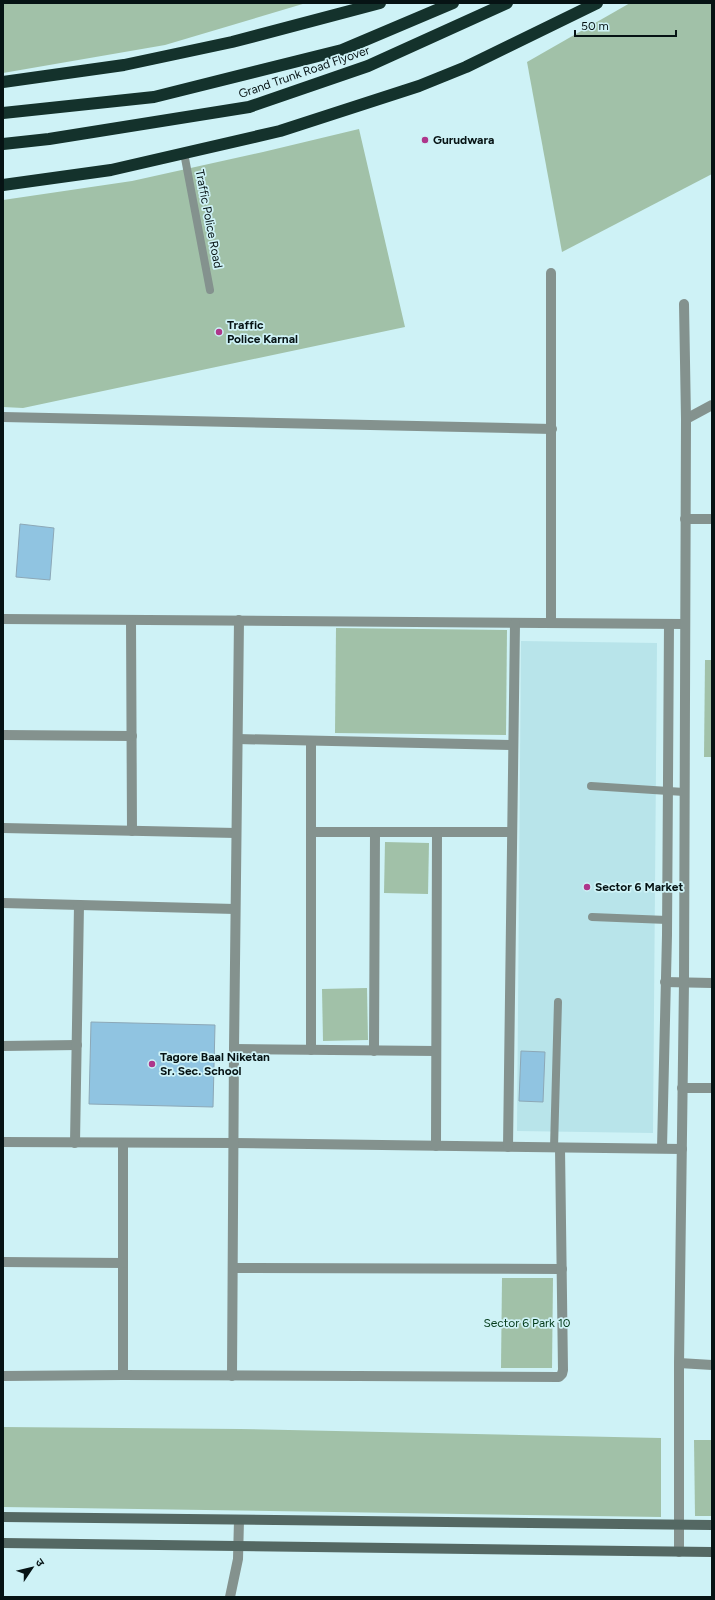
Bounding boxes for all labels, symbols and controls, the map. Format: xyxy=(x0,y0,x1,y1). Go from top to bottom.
scale bar xyxy=(575,12,676,38)
text: 50 m xyxy=(581,19,609,33)
street label: Grand Trunk Road Flyover xyxy=(237,43,371,101)
place label: Gurudwara xyxy=(433,133,494,147)
marker: Gurudwara xyxy=(420,135,430,145)
street label: Traffic Police Road xyxy=(193,168,225,270)
place label: Traffic Police Karnal xyxy=(227,318,298,346)
marker: Traffic Police Karnal xyxy=(214,327,224,337)
place label: Sector 6 Market xyxy=(595,880,683,894)
marker: Sector 6 Market xyxy=(582,882,592,892)
place label: Tagore Baal Niketan Sr. Sec. School xyxy=(160,1050,270,1078)
marker: Tagore Baal Niketan Sr. Sec. School xyxy=(147,1059,157,1069)
park label: Sector 6 Park 10 xyxy=(483,1316,571,1330)
north arrow xyxy=(12,1548,52,1588)
text: उ xyxy=(33,1556,47,1569)

